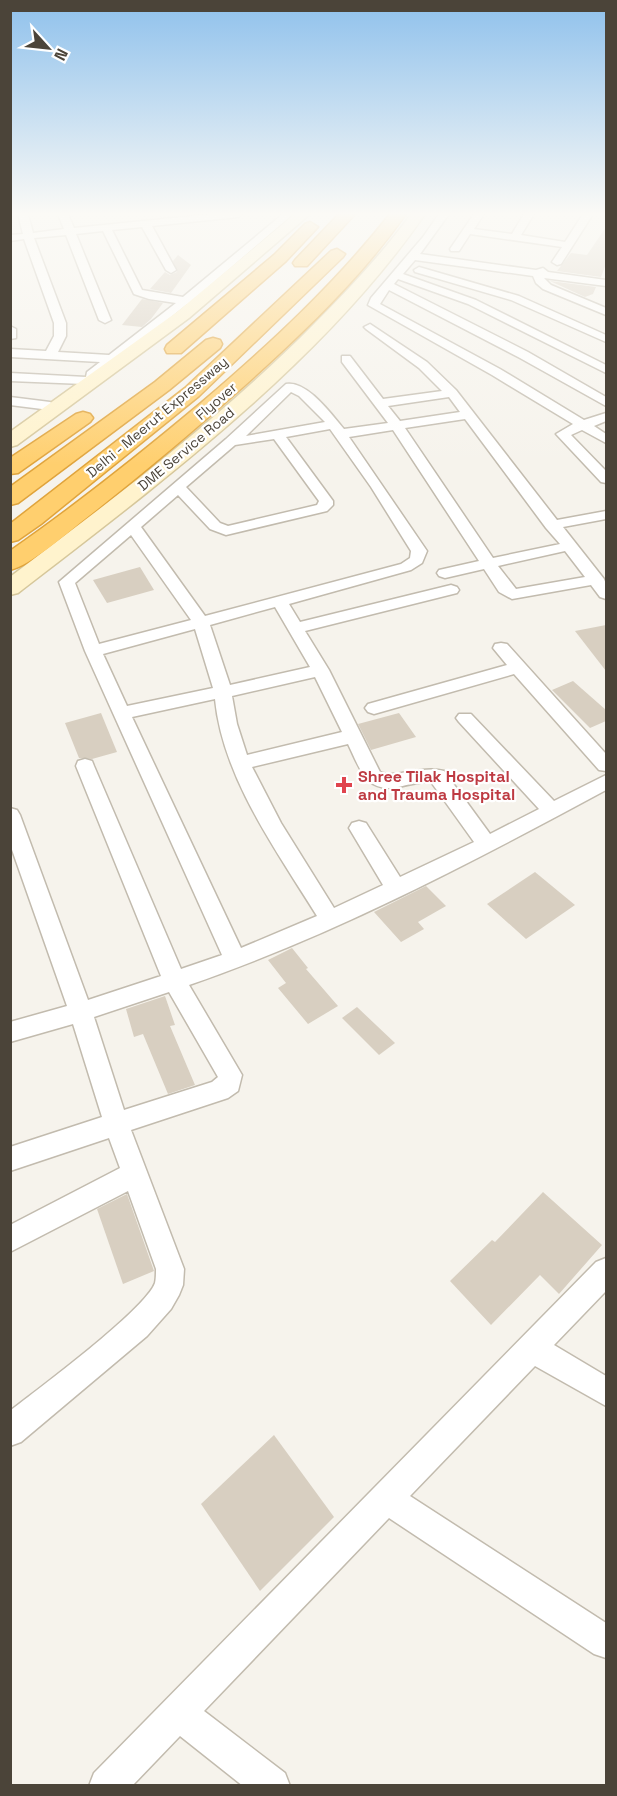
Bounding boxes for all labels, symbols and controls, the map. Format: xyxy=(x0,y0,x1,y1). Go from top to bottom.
north arrow xyxy=(18,18,78,78)
text: N xyxy=(49,45,73,64)
street label: Delhi - Meerut Expressway xyxy=(83,353,231,481)
street label: Flyover xyxy=(192,378,240,424)
street label: DME Service Road xyxy=(134,403,238,495)
place label: Shree Tilak Hospital and Trauma Hospital xyxy=(358,766,515,805)
marker: Shree Tilak Hospital and Trauma Hospital xyxy=(335,776,353,794)

